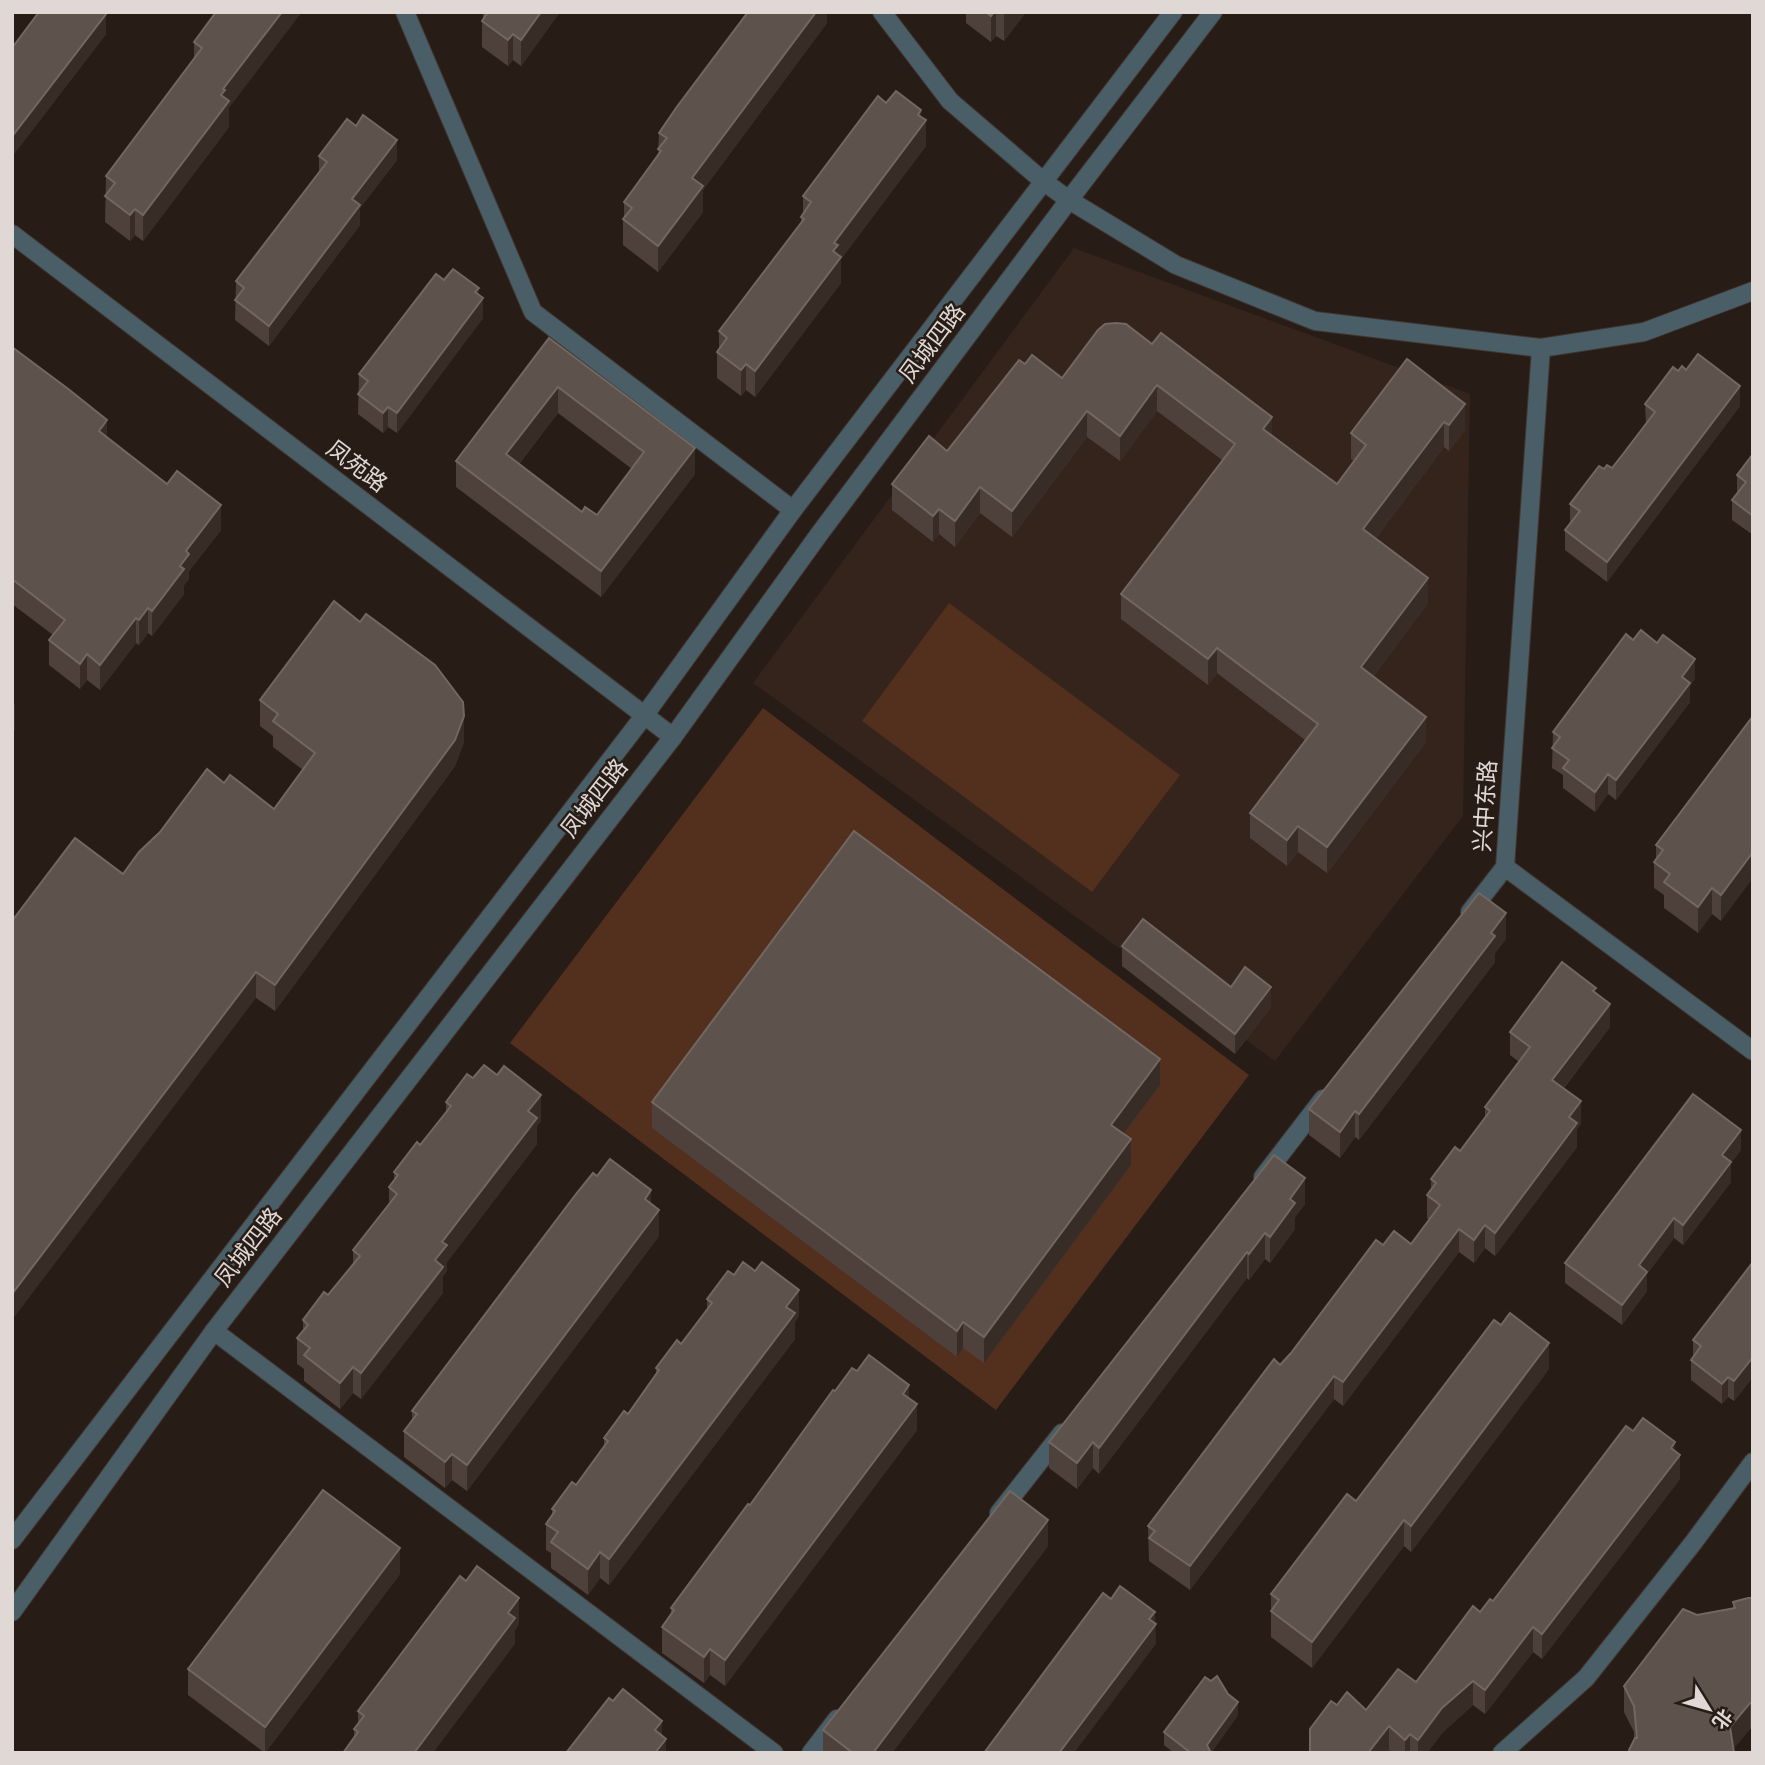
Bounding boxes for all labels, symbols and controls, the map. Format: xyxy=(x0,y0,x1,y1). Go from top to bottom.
street label: 凤城四路 xyxy=(893,298,971,388)
street label: 凤苑路 xyxy=(321,434,393,498)
street label: 凤城四路 xyxy=(555,753,633,843)
street label: 兴中东路 xyxy=(1468,759,1502,853)
street label: 凤城四路 xyxy=(209,1202,287,1292)
north arrow xyxy=(1674,1674,1744,1744)
text: 北 xyxy=(1707,1704,1737,1733)

